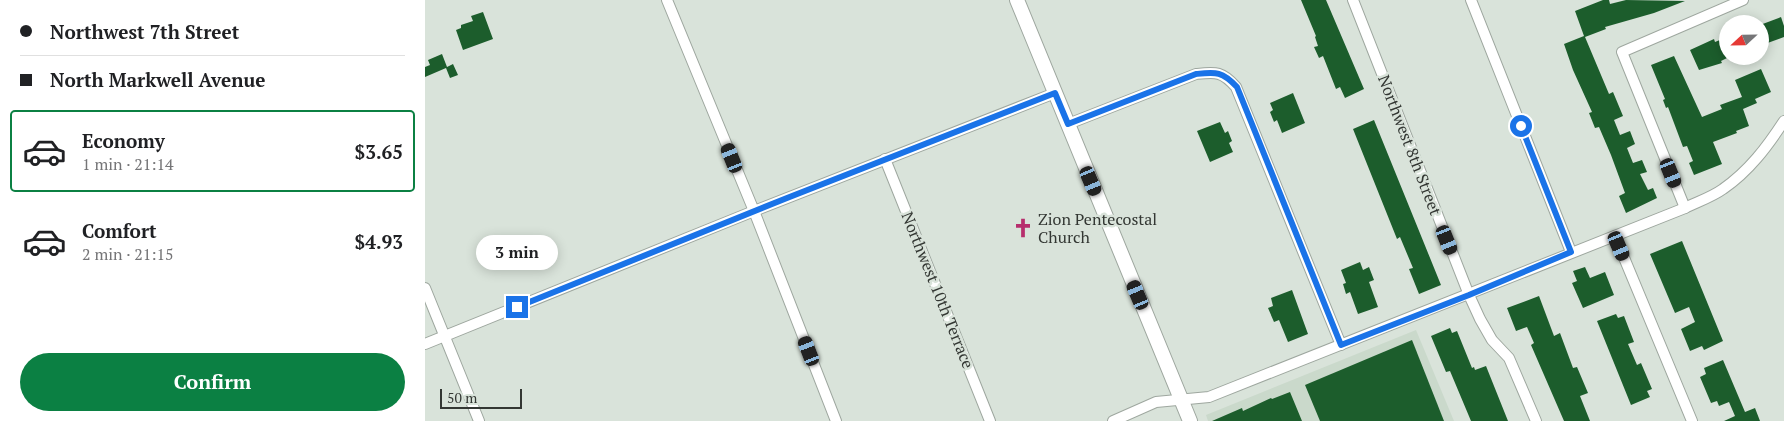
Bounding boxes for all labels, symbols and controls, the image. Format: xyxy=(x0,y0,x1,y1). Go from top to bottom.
north arrow xyxy=(1719,15,1769,65)
map controls xyxy=(1719,15,1769,65)
text: Northwest 7th Street xyxy=(50,19,239,44)
text: North Markwell Avenue xyxy=(50,67,265,92)
street label: Northwest 8th Street xyxy=(1373,72,1447,218)
route start xyxy=(1510,115,1532,137)
text: Economy xyxy=(82,128,165,153)
icon: car xyxy=(22,129,67,174)
text: $3.65 xyxy=(354,139,403,164)
car xyxy=(719,141,744,175)
text: 1 min · 21:14 xyxy=(82,153,174,175)
car xyxy=(1658,156,1683,190)
car xyxy=(1078,164,1103,198)
street label: Northwest 10th Terrace xyxy=(897,208,979,372)
place label: Zion Pentecostal Church xyxy=(1038,208,1157,248)
church icon: Zion Pentecostal Church xyxy=(1012,217,1034,239)
text: Comfort xyxy=(82,218,157,243)
icon: car xyxy=(22,219,67,264)
car xyxy=(1434,223,1459,257)
text: $4.93 xyxy=(354,229,403,254)
car xyxy=(1606,229,1631,263)
callout: 3 min xyxy=(476,234,558,270)
text: 3 min xyxy=(495,241,539,263)
text: 2 min · 21:15 xyxy=(82,243,174,265)
car xyxy=(1125,278,1150,312)
route end xyxy=(506,296,528,318)
car xyxy=(796,334,821,368)
button: Confirm xyxy=(20,353,405,411)
scale bar xyxy=(440,386,523,409)
text: 50 m xyxy=(447,388,477,407)

